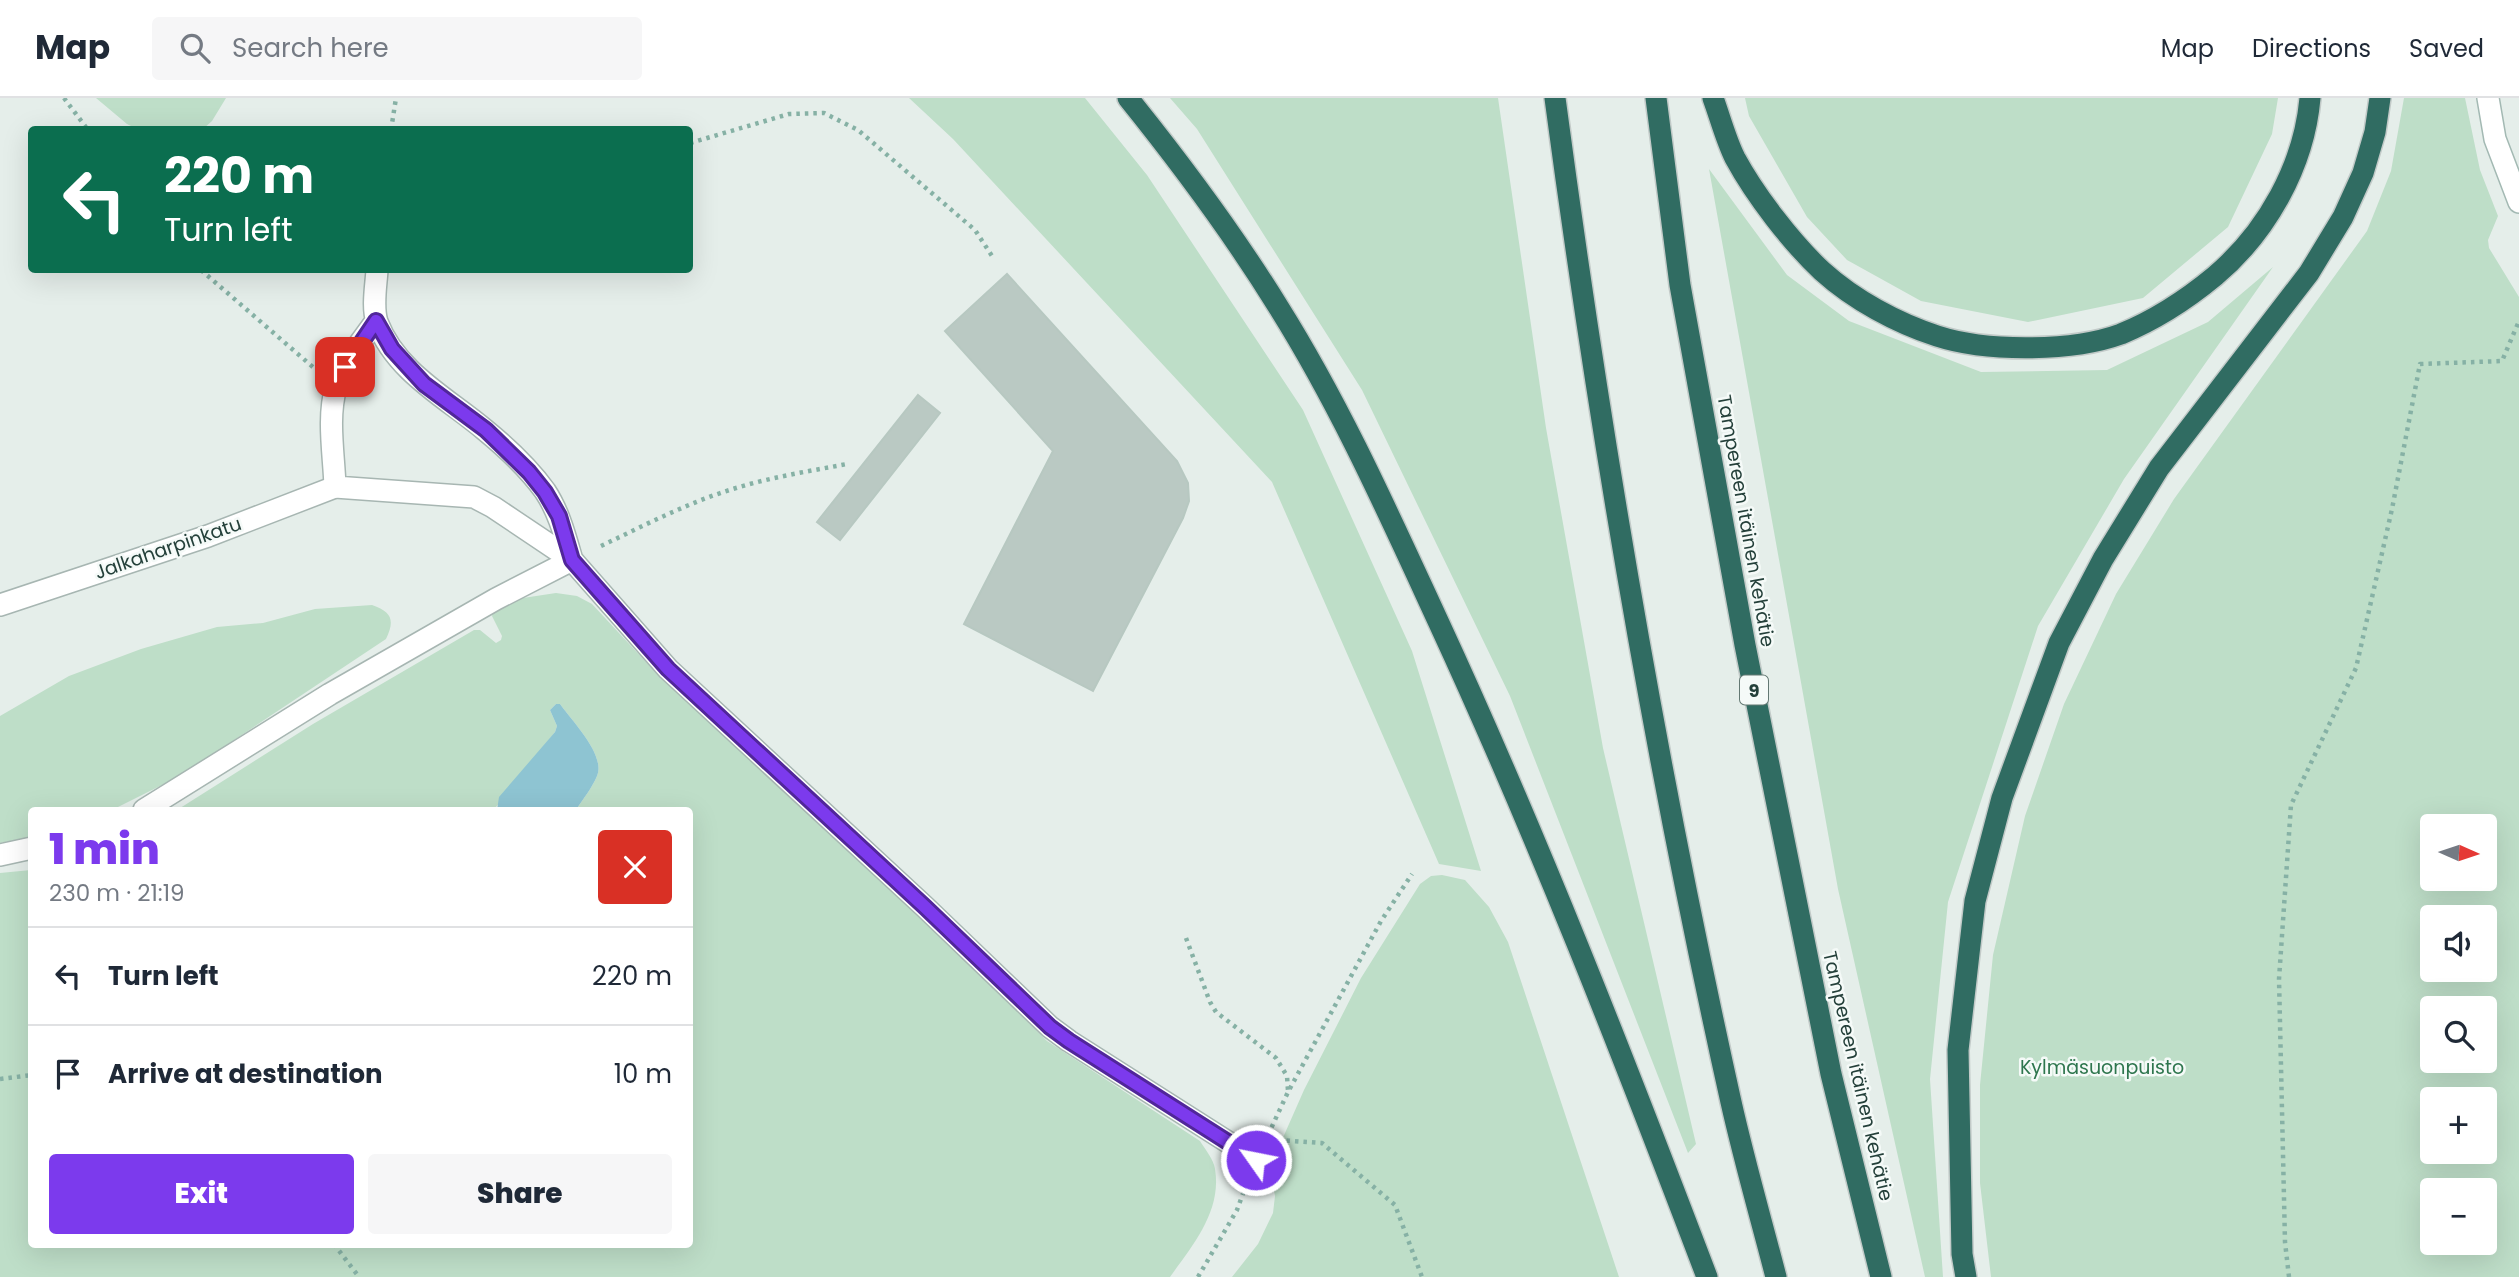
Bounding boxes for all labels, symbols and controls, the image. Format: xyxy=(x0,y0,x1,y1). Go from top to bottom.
search box xyxy=(152,17,642,80)
text: Map xyxy=(35,24,110,71)
icon: search xyxy=(176,29,214,67)
text: Search here xyxy=(232,30,389,66)
text: Map xyxy=(2161,32,2214,65)
text: Directions xyxy=(2252,32,2371,65)
text: Saved xyxy=(2409,32,2484,65)
text: 220 m xyxy=(164,142,314,210)
icon: left xyxy=(49,154,140,245)
text: Turn left xyxy=(164,207,293,252)
pin xyxy=(315,337,375,397)
icon: arrive xyxy=(326,348,364,386)
street label: Tampereen itäinen kehätie xyxy=(1711,393,1781,649)
street label: Jalkaharpinkatu xyxy=(91,510,245,586)
road number: 9 xyxy=(1740,676,1768,704)
north arrow xyxy=(2420,814,2497,891)
map controls xyxy=(2420,814,2497,1255)
text: 1 min xyxy=(49,820,160,879)
button: close xyxy=(598,830,672,904)
text: 230 m · 21:19 xyxy=(49,877,185,909)
button: sound xyxy=(2420,905,2497,982)
street label: Tampereen itäinen kehätie xyxy=(1816,949,1900,1203)
icon: left xyxy=(49,957,87,995)
text: Turn left xyxy=(108,958,219,994)
text: 220 m xyxy=(592,958,672,994)
button: search xyxy=(2420,996,2497,1073)
park label: Kylmäsuonpuisto xyxy=(2020,1054,2184,1081)
icon: arrive xyxy=(49,1055,87,1093)
text: Arrive at destination xyxy=(108,1056,383,1092)
text: 10 m xyxy=(614,1056,672,1092)
button: + xyxy=(2420,1087,2497,1164)
position arrow xyxy=(1219,1123,1293,1197)
button: Exit xyxy=(49,1154,354,1234)
button: Share xyxy=(368,1154,672,1234)
button: − xyxy=(2420,1178,2497,1255)

